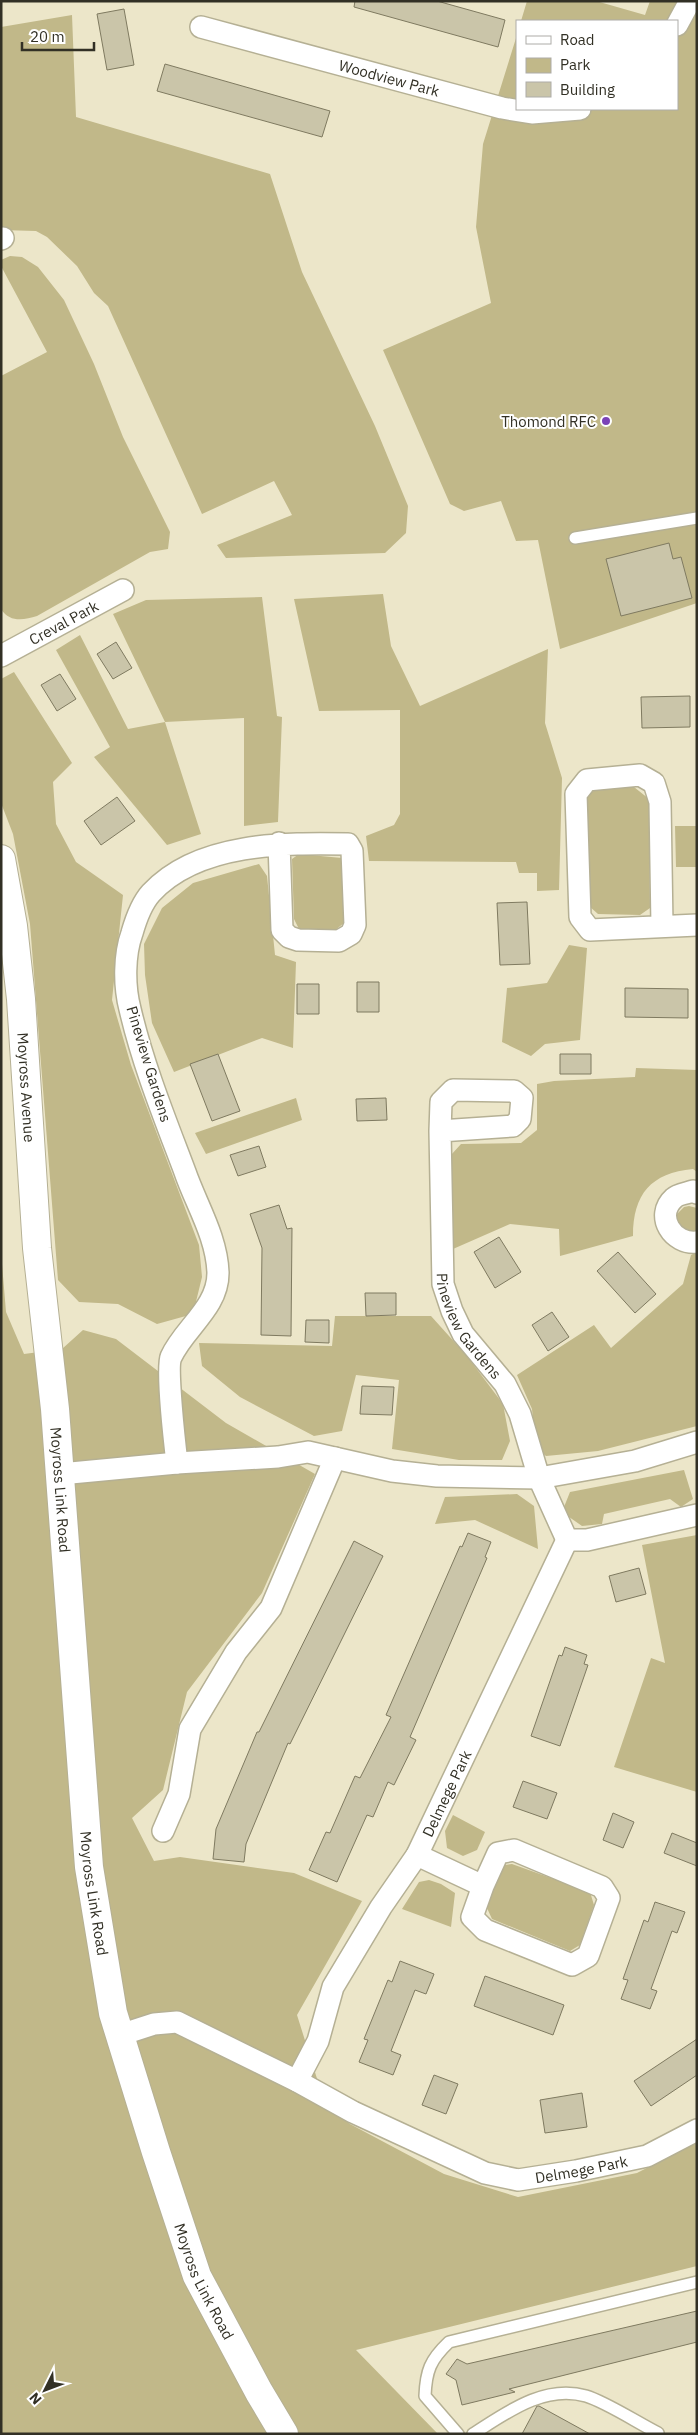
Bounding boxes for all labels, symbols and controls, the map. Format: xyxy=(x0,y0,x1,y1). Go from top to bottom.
scale bar xyxy=(22,20,95,52)
legend xyxy=(516,20,678,110)
text: 20 m xyxy=(30,27,65,46)
text: Road xyxy=(560,30,595,49)
street label: Woodview Park xyxy=(337,55,442,100)
text: Park xyxy=(560,55,590,74)
text: Building xyxy=(560,80,615,99)
place label: Thomond RFC xyxy=(501,412,596,431)
marker: Thomond RFC xyxy=(600,415,612,427)
street label: Creval Park xyxy=(25,596,102,649)
street label: Pineview Gardens xyxy=(122,1004,176,1124)
street label: Moyross Avenue xyxy=(14,1032,40,1143)
street label: Pineview Gardens xyxy=(433,1273,506,1383)
street label: Moyross Link Road xyxy=(47,1426,75,1553)
street label: Delmege Park xyxy=(418,1747,475,1840)
street label: Moyross Link Road xyxy=(77,1830,113,1957)
street label: Delmege Park xyxy=(534,2151,629,2187)
street label: Moyross Link Road xyxy=(171,2221,239,2343)
north arrow xyxy=(20,2365,70,2415)
text: N xyxy=(25,2389,45,2408)

